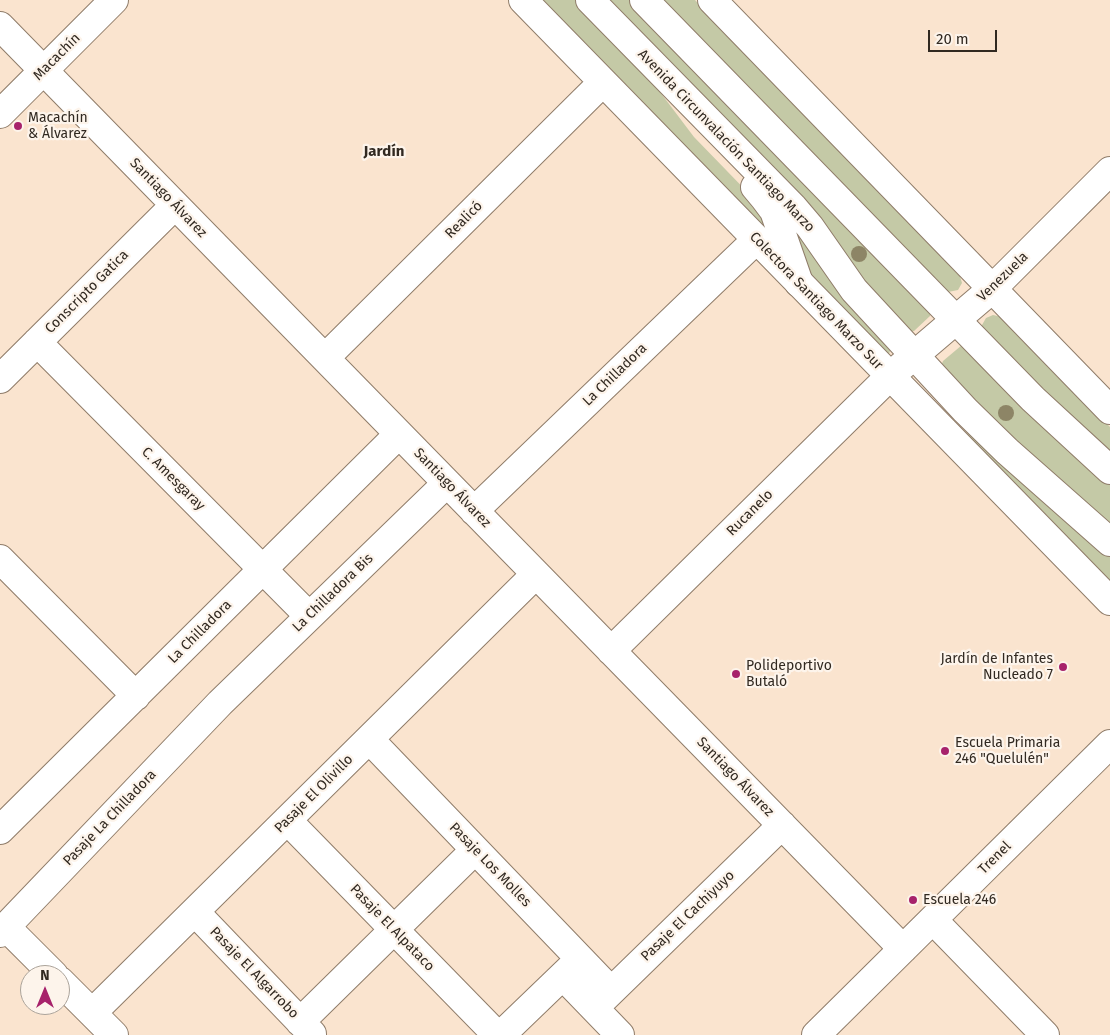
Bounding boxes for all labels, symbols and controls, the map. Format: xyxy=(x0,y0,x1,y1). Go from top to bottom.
scale bar xyxy=(930,20,999,52)
street label: Macachín xyxy=(30,30,84,84)
text: 20 m xyxy=(936,30,969,48)
street label: Avenida Circunvalación Santiago Marzo xyxy=(634,46,818,236)
place label: Macachín & Álvarez xyxy=(28,110,88,142)
marker: Macachín & Álvarez xyxy=(12,120,24,132)
district label: Jardín xyxy=(364,143,404,161)
street label: Santiago Álvarez xyxy=(126,155,210,241)
street label: Realicó xyxy=(442,198,486,242)
street label: Colectora Santiago Marzo Sur xyxy=(746,229,886,373)
street label: Conscripto Gatica xyxy=(42,247,132,337)
street label: Venezuela xyxy=(974,249,1032,305)
street label: La Chilladora xyxy=(579,340,651,410)
street label: C. Amesgaray xyxy=(138,444,208,514)
street label: Santiago Álvarez xyxy=(410,445,494,531)
street label: Rucanelo xyxy=(723,486,777,540)
street label: La Chilladora Bis xyxy=(289,550,377,636)
street label: La Chilladora xyxy=(165,597,235,667)
place label: Jardín de Infantes Nucleado 7 xyxy=(940,651,1053,684)
place label: Polideportivo Butaló xyxy=(746,658,832,690)
marker: Jardín de Infantes Nucleado 7 xyxy=(1057,661,1069,673)
marker: Polideportivo Butaló xyxy=(730,668,742,680)
street label: Santiago Álvarez xyxy=(693,734,777,820)
place label: Escuela Primaria 246 "Quelulén" xyxy=(955,735,1060,768)
marker: Escuela Primaria 246 "Quelulén" xyxy=(939,745,951,757)
street label: Pasaje El Olivillo xyxy=(271,751,357,837)
street label: Pasaje La Chilladora xyxy=(60,767,160,869)
street label: Pasaje Los Molles xyxy=(446,819,534,911)
street label: Trenel xyxy=(975,838,1015,878)
street label: Pasaje El Cachiyuyo xyxy=(638,867,738,965)
street label: Pasaje El Alpataco xyxy=(346,881,438,975)
place label: Escuela 246 xyxy=(923,892,996,908)
marker: Escuela 246 xyxy=(907,894,919,906)
street label: Pasaje El Algarrobo xyxy=(206,924,302,1022)
north arrow xyxy=(20,965,70,1015)
text: N xyxy=(40,967,50,984)

